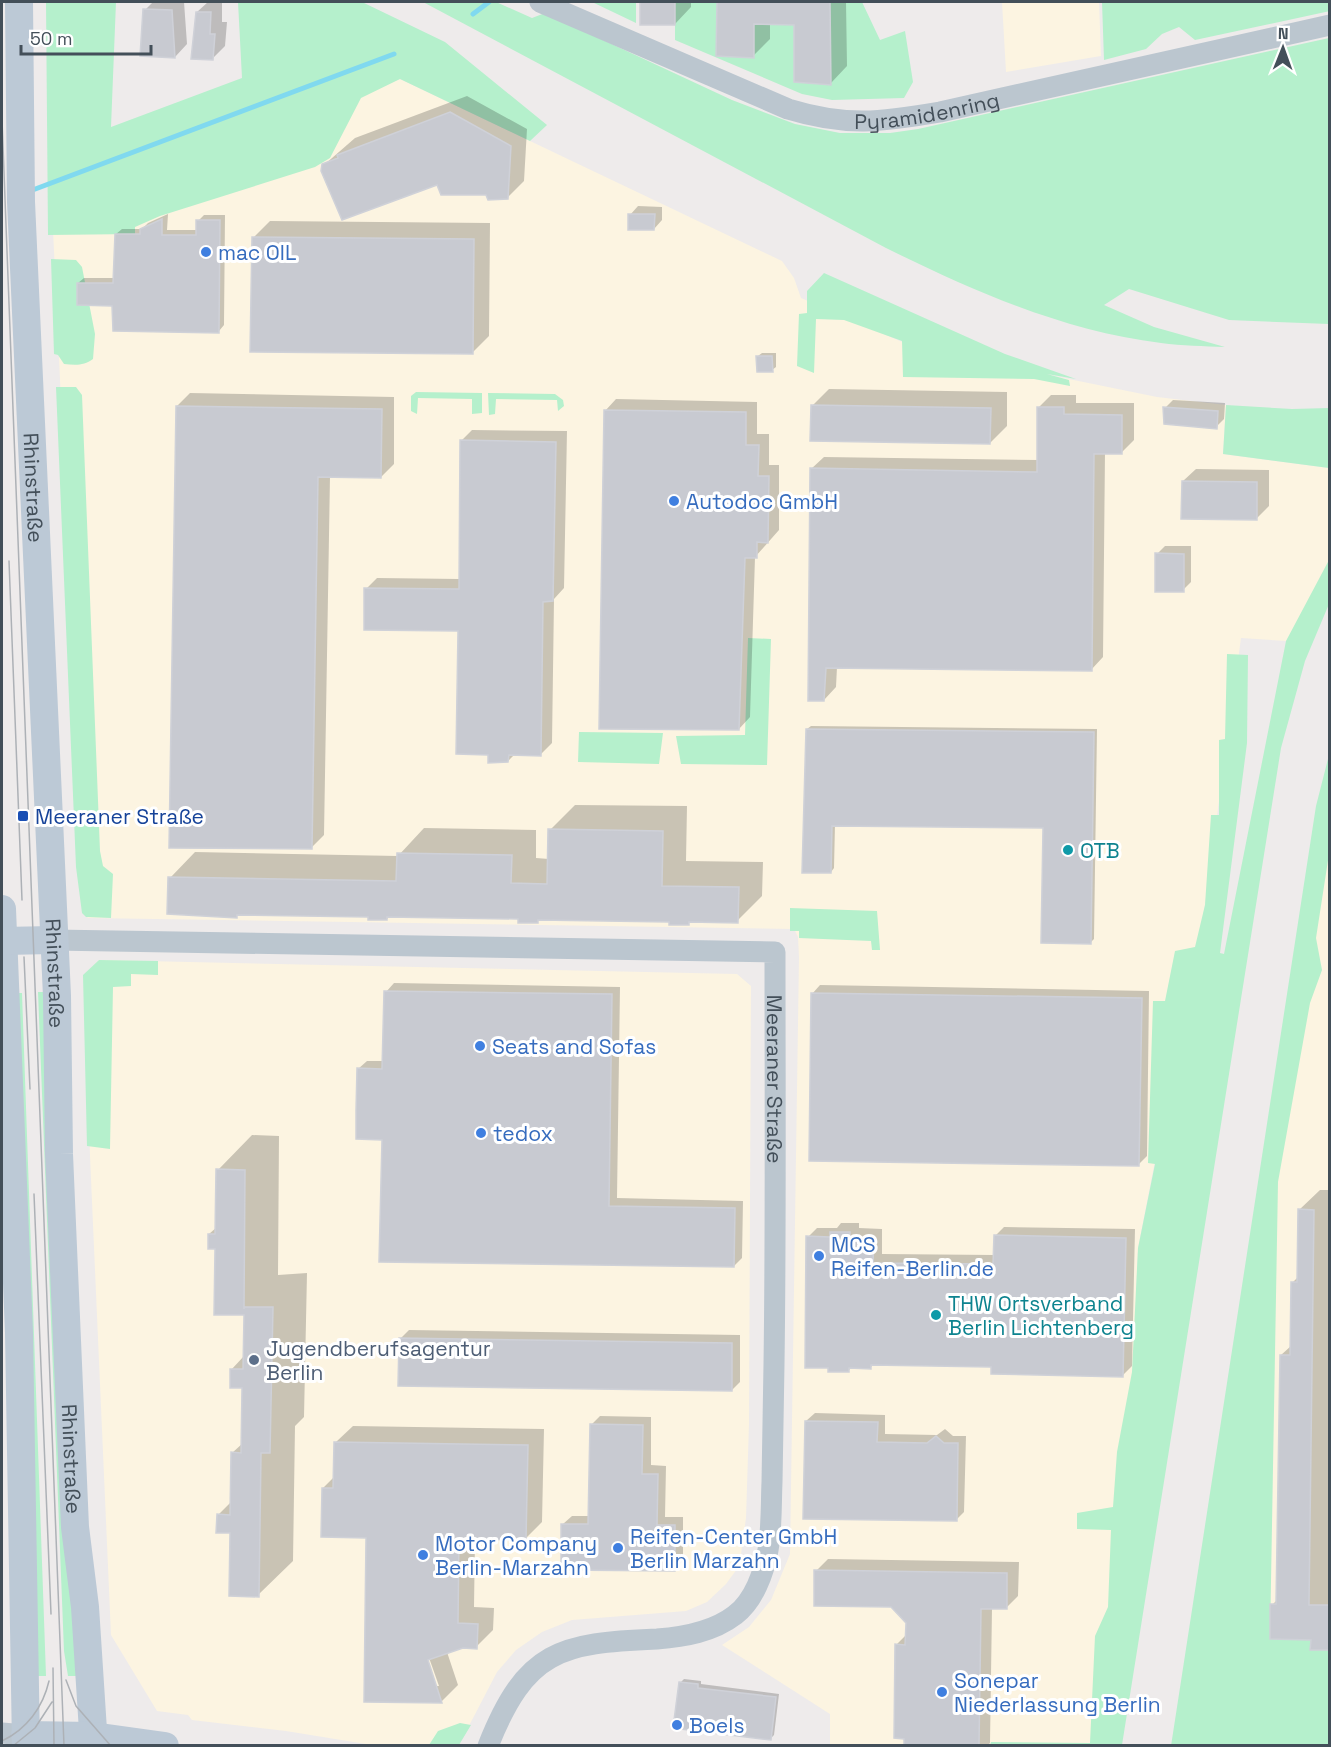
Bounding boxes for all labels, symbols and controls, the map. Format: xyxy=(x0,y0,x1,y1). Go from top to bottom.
scale bar xyxy=(21,18,152,56)
north arrow xyxy=(1253,18,1313,78)
text: N xyxy=(1278,23,1289,44)
text: 50 m xyxy=(30,27,72,50)
street label: Pyramidenring xyxy=(854,86,1002,135)
place label: mac OIL xyxy=(218,239,296,266)
marker: mac OIL xyxy=(199,245,213,259)
street label: Rhinstraße xyxy=(18,432,50,543)
place label: Autodoc GmbH xyxy=(686,488,838,515)
marker: Autodoc GmbH xyxy=(667,494,681,508)
place label: Meeraner Straße xyxy=(35,803,204,830)
marker: Meeraner Straße xyxy=(16,809,30,823)
place label: OTB xyxy=(1080,837,1120,864)
marker: OTB xyxy=(1061,843,1075,857)
street label: Rhinstraße xyxy=(40,918,71,1028)
street label: Meeraner Straße xyxy=(762,994,789,1163)
place label: Seats and Sofas xyxy=(492,1033,656,1060)
marker: Seats and Sofas xyxy=(473,1039,487,1053)
place label: tedox xyxy=(493,1120,553,1147)
marker: tedox xyxy=(474,1126,488,1140)
place label: MCS Reifen-Berlin.de xyxy=(831,1231,994,1282)
marker: MCS Reifen-Berlin.de xyxy=(812,1249,826,1263)
place label: THW Ortsverband Berlin Lichtenberg xyxy=(948,1290,1134,1341)
marker: THW Ortsverband Berlin Lichtenberg xyxy=(929,1308,943,1322)
place label: Jugendberufsagentur Berlin xyxy=(266,1335,491,1386)
marker: Jugendberufsagentur Berlin xyxy=(247,1353,261,1367)
street label: Rhinstraße xyxy=(56,1403,88,1514)
place label: Reifen-Center GmbH Berlin Marzahn xyxy=(630,1523,837,1574)
place label: Motor Company Berlin-Marzahn xyxy=(435,1530,597,1581)
marker: Reifen-Center GmbH Berlin Marzahn xyxy=(611,1541,625,1555)
marker: Motor Company Berlin-Marzahn xyxy=(416,1548,430,1562)
place label: Sonepar Niederlassung Berlin xyxy=(954,1667,1161,1718)
marker: Sonepar Niederlassung Berlin xyxy=(935,1685,949,1699)
place label: Boels xyxy=(689,1712,745,1739)
marker: Boels xyxy=(670,1718,684,1732)

